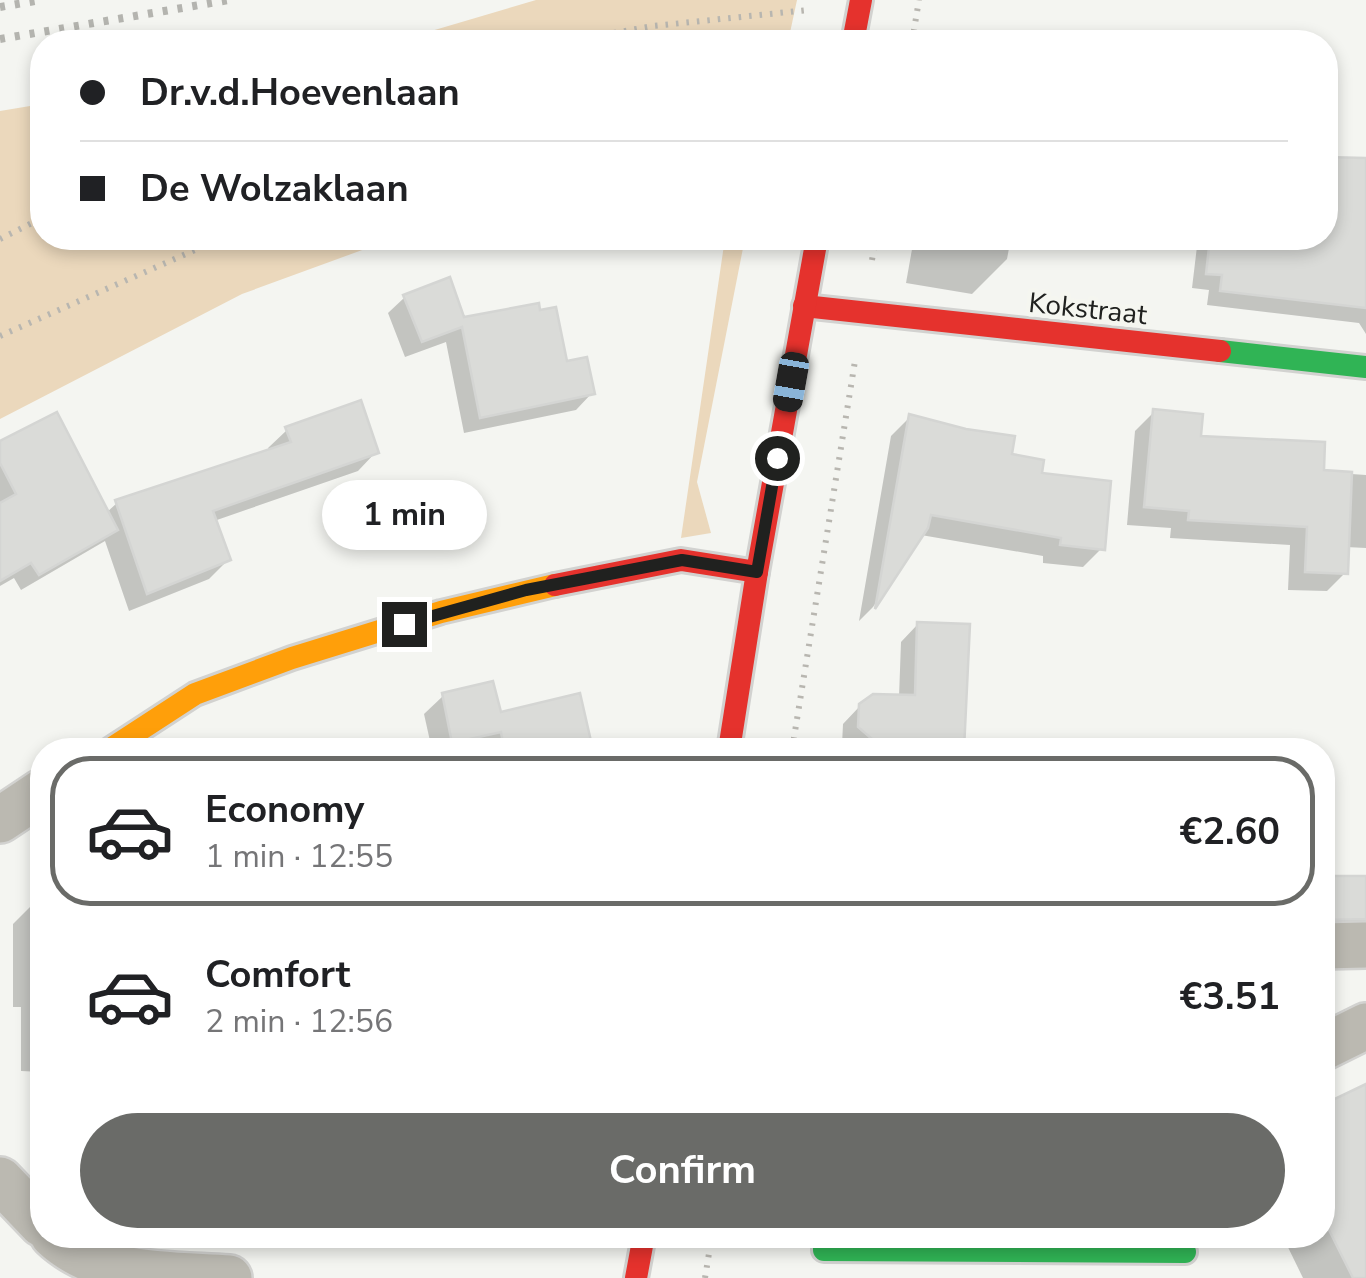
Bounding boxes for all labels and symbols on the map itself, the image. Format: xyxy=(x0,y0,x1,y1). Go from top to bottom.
street label: Kokstraat xyxy=(1027,284,1149,334)
car xyxy=(771,350,811,414)
route start xyxy=(755,436,800,481)
callout: 1 min xyxy=(322,479,486,549)
route end xyxy=(382,602,427,647)

